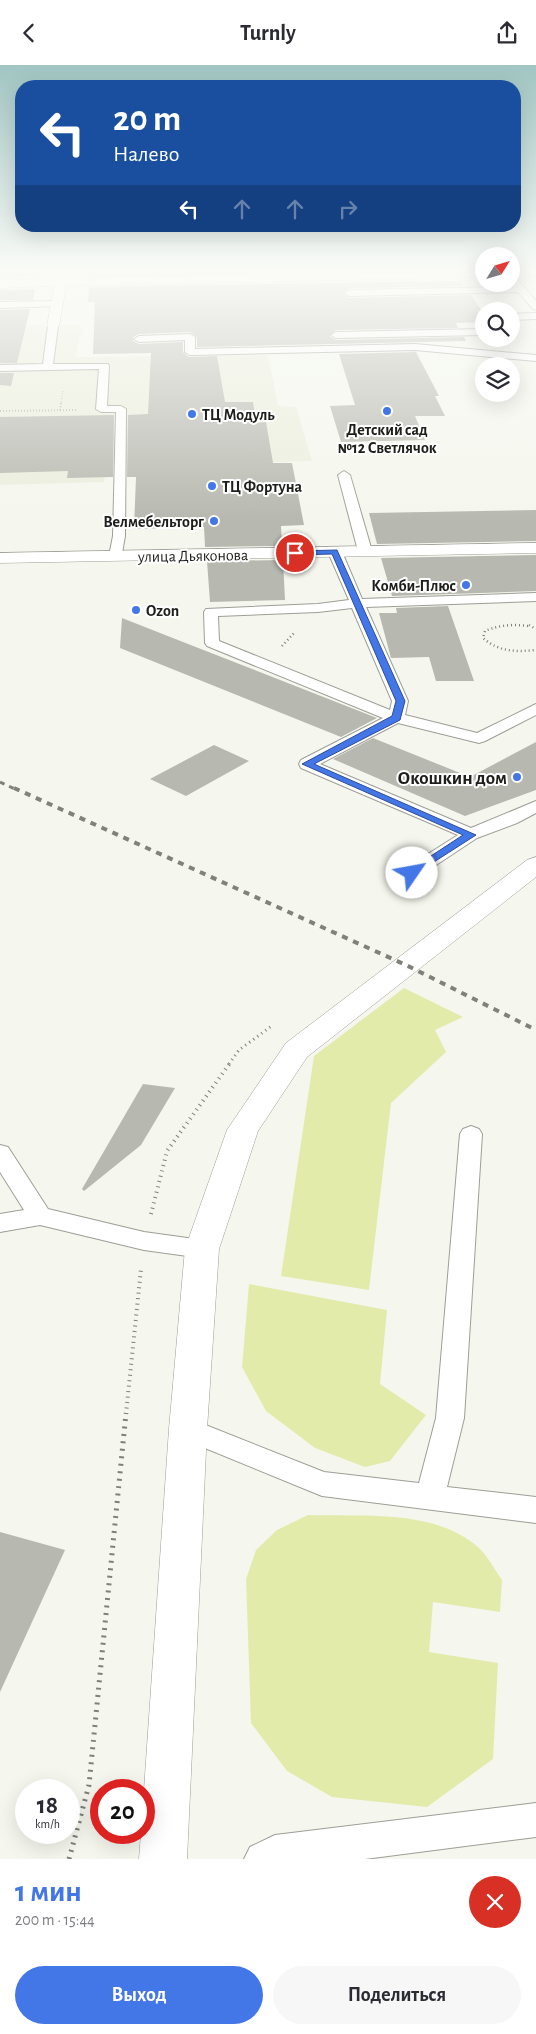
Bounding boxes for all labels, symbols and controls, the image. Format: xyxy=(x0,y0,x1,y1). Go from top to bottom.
icon: back xyxy=(15,19,43,47)
icon: share xyxy=(493,19,521,47)
text: Turnly xyxy=(240,22,296,44)
icon: left xyxy=(30,100,95,165)
text: 20 m xyxy=(113,102,181,137)
text: Налево xyxy=(113,143,179,165)
icon: left xyxy=(175,195,203,223)
icon: ahead xyxy=(228,195,256,223)
icon: ahead xyxy=(281,195,309,223)
icon: right xyxy=(334,195,362,223)
north arrow xyxy=(475,247,520,293)
map controls xyxy=(475,247,520,402)
button: search xyxy=(475,302,520,347)
button: layers xyxy=(475,357,520,402)
marker: Детский сад №12 Светлячок xyxy=(381,405,393,417)
place label: ТЦ Модуль xyxy=(202,407,275,424)
marker: ТЦ Модуль xyxy=(186,408,198,420)
place label: Детский сад №12 Светлячок xyxy=(337,422,437,456)
place label: ТЦ Фортуна xyxy=(222,479,302,496)
marker: ТЦ Фортуна xyxy=(206,480,218,492)
place label: Велмебельторг xyxy=(103,514,204,530)
marker: Велмебельторг xyxy=(208,515,220,527)
pin xyxy=(274,532,316,574)
icon: arrive xyxy=(281,539,309,567)
street label: улица Дьяконова xyxy=(137,547,248,566)
place label: Комби-Плюс xyxy=(371,578,456,594)
marker: Комби-Плюс xyxy=(460,579,472,591)
place label: Ozon xyxy=(146,603,179,619)
marker: Ozon xyxy=(130,604,142,616)
place label: Окошкин дом xyxy=(398,769,507,788)
marker: Окошкин дом xyxy=(511,771,523,783)
position arrow xyxy=(385,846,437,898)
speed limit sign: 20 xyxy=(90,1779,155,1844)
text: 18 xyxy=(37,1793,58,1818)
text: km/h xyxy=(35,1818,60,1830)
button: close xyxy=(469,1876,521,1928)
text: 1 мин xyxy=(15,1877,82,1907)
text: 200 m · 15:44 xyxy=(15,1912,95,1928)
button: Выход xyxy=(15,1966,263,2024)
button: Поделиться xyxy=(273,1966,521,2024)

